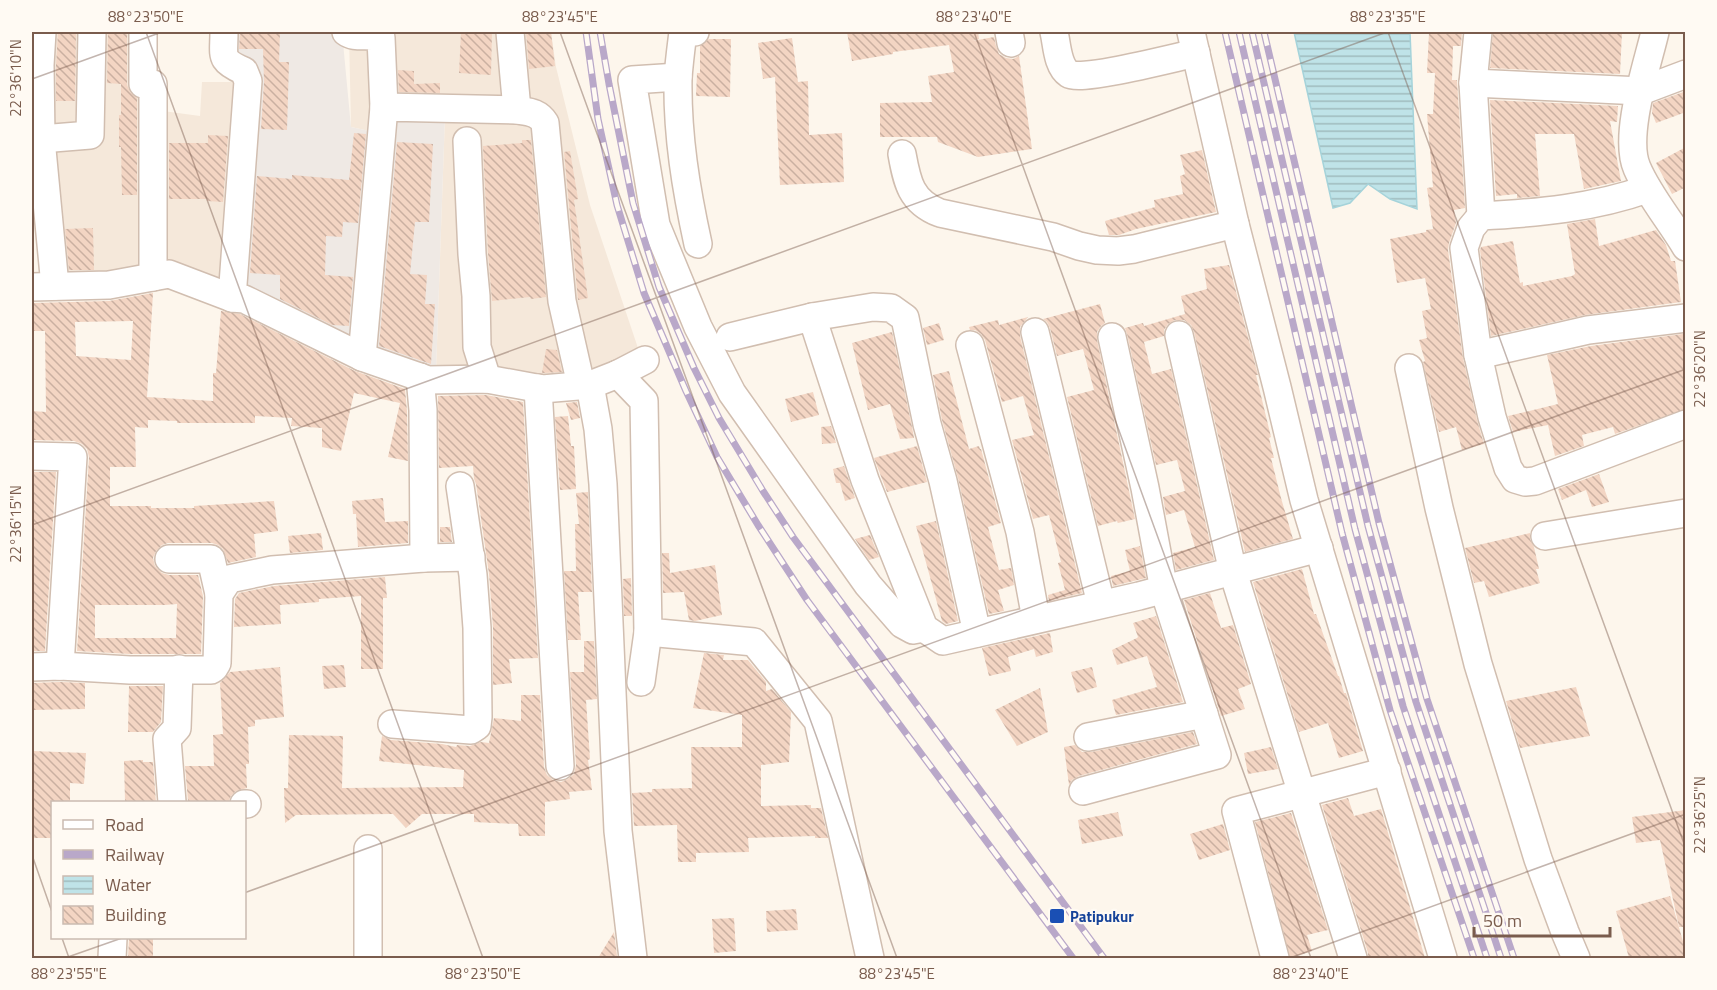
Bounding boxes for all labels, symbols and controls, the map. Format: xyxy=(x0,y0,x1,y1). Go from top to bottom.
text: 88°23'50"E xyxy=(108,5,184,28)
text: 88°23'45"E xyxy=(522,5,598,28)
text: 88°23'40"E xyxy=(936,5,1012,28)
text: 88°23'35"E xyxy=(1350,5,1426,28)
text: 22°36'10"N xyxy=(4,39,27,117)
text: 22°36'20"N xyxy=(1688,330,1711,408)
text: 22°36'15"N xyxy=(4,485,27,563)
text: 22°36'25"N xyxy=(1688,776,1711,854)
legend xyxy=(51,801,246,939)
text: Road xyxy=(105,811,144,838)
text: Railway xyxy=(105,841,165,868)
text: Water xyxy=(105,871,151,898)
scale bar xyxy=(1474,900,1610,938)
text: Building xyxy=(105,901,166,928)
place label: Patipukur xyxy=(1070,905,1134,928)
marker: Patipukur xyxy=(1048,907,1066,925)
text: 50 m xyxy=(1483,907,1522,934)
text: 88°23'55"E xyxy=(31,962,107,985)
text: 88°23'50"E xyxy=(445,962,521,985)
text: 88°23'45"E xyxy=(859,962,935,985)
text: 88°23'40"E xyxy=(1273,962,1349,985)

